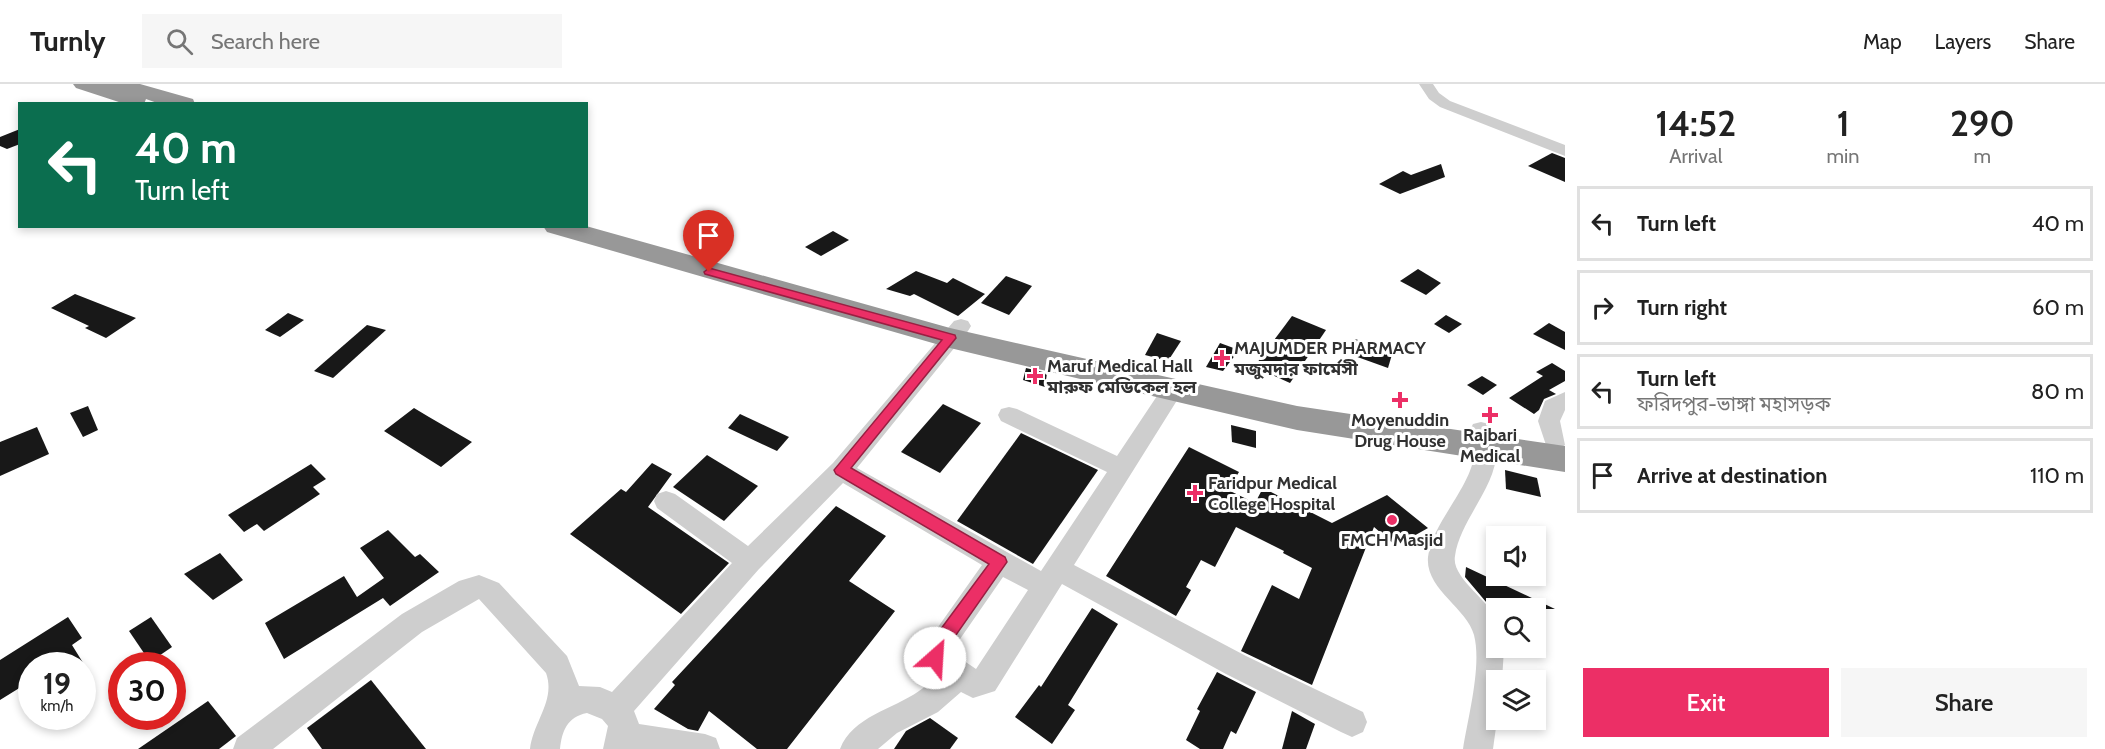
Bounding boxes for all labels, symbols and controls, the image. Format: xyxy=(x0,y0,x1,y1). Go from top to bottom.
search box xyxy=(142,14,562,68)
text: Turnly xyxy=(30,24,106,58)
icon: search xyxy=(163,25,196,58)
text: Search here xyxy=(211,28,320,55)
text: Map xyxy=(1863,29,1902,54)
text: Layers xyxy=(1935,29,1991,54)
text: Share xyxy=(2024,29,2075,54)
text: 14:52 xyxy=(1655,101,1736,145)
text: 1 xyxy=(1837,101,1849,145)
text: 290 xyxy=(1950,101,2015,145)
text: 40 m xyxy=(135,122,237,174)
icon: left xyxy=(36,126,114,204)
text: Arrival xyxy=(1669,144,1722,168)
text: min xyxy=(1827,144,1860,168)
text: m xyxy=(1973,144,1991,168)
text: Turn left xyxy=(135,174,229,207)
icon: left xyxy=(1586,207,1619,240)
pin xyxy=(683,210,734,272)
text: Turn left xyxy=(1637,210,1716,237)
text: 40 m xyxy=(2032,210,2084,237)
icon: arrive xyxy=(692,219,725,252)
icon: right xyxy=(1586,291,1619,324)
text: Turn right xyxy=(1637,294,1727,321)
text: 60 m xyxy=(2032,294,2084,321)
place label: MAJUMDER PHARMACY মজুমদার ফার্মেসী xyxy=(1233,337,1427,380)
marker: MAJUMDER PHARMACY মজুমদার ফার্মেসী xyxy=(1215,351,1229,365)
place label: Maruf Medical Hall মারুফ মেডিকেল হল xyxy=(1046,355,1197,398)
text: Turn left xyxy=(1637,365,1716,392)
marker: Maruf Medical Hall মারুফ মেডিকেল হল xyxy=(1028,369,1042,383)
icon: left xyxy=(1586,375,1619,408)
text: 80 m xyxy=(2031,378,2084,405)
text: ফরিদপুর-ভাঙ্গা মহাসড়ক xyxy=(1637,392,1831,416)
marker: Moyenuddin Drug House xyxy=(1393,393,1407,407)
marker: Rajbari Medical xyxy=(1483,408,1497,422)
place label: Moyenuddin Drug House xyxy=(1351,409,1449,452)
place label: Rajbari Medical xyxy=(1460,424,1521,467)
icon: arrive xyxy=(1586,459,1619,492)
text: Arrive at destination xyxy=(1637,462,1827,489)
text: 110 m xyxy=(2030,462,2084,489)
place label: Faridpur Medical College Hospital xyxy=(1208,472,1337,515)
marker: Faridpur Medical College Hospital xyxy=(1186,484,1204,502)
marker: FMCH Masjid xyxy=(1385,513,1399,527)
map controls xyxy=(1486,526,1546,730)
button: sound xyxy=(1486,526,1546,586)
place label: FMCH Masjid xyxy=(1341,529,1443,551)
button: search xyxy=(1486,598,1546,658)
position arrow xyxy=(903,626,967,690)
speed limit sign: 30 xyxy=(108,652,186,730)
text: 19 xyxy=(43,665,71,702)
button: Exit xyxy=(1583,668,1829,737)
button: Share xyxy=(1841,668,2087,737)
button: layers xyxy=(1486,670,1546,730)
text: km/h xyxy=(41,697,73,715)

